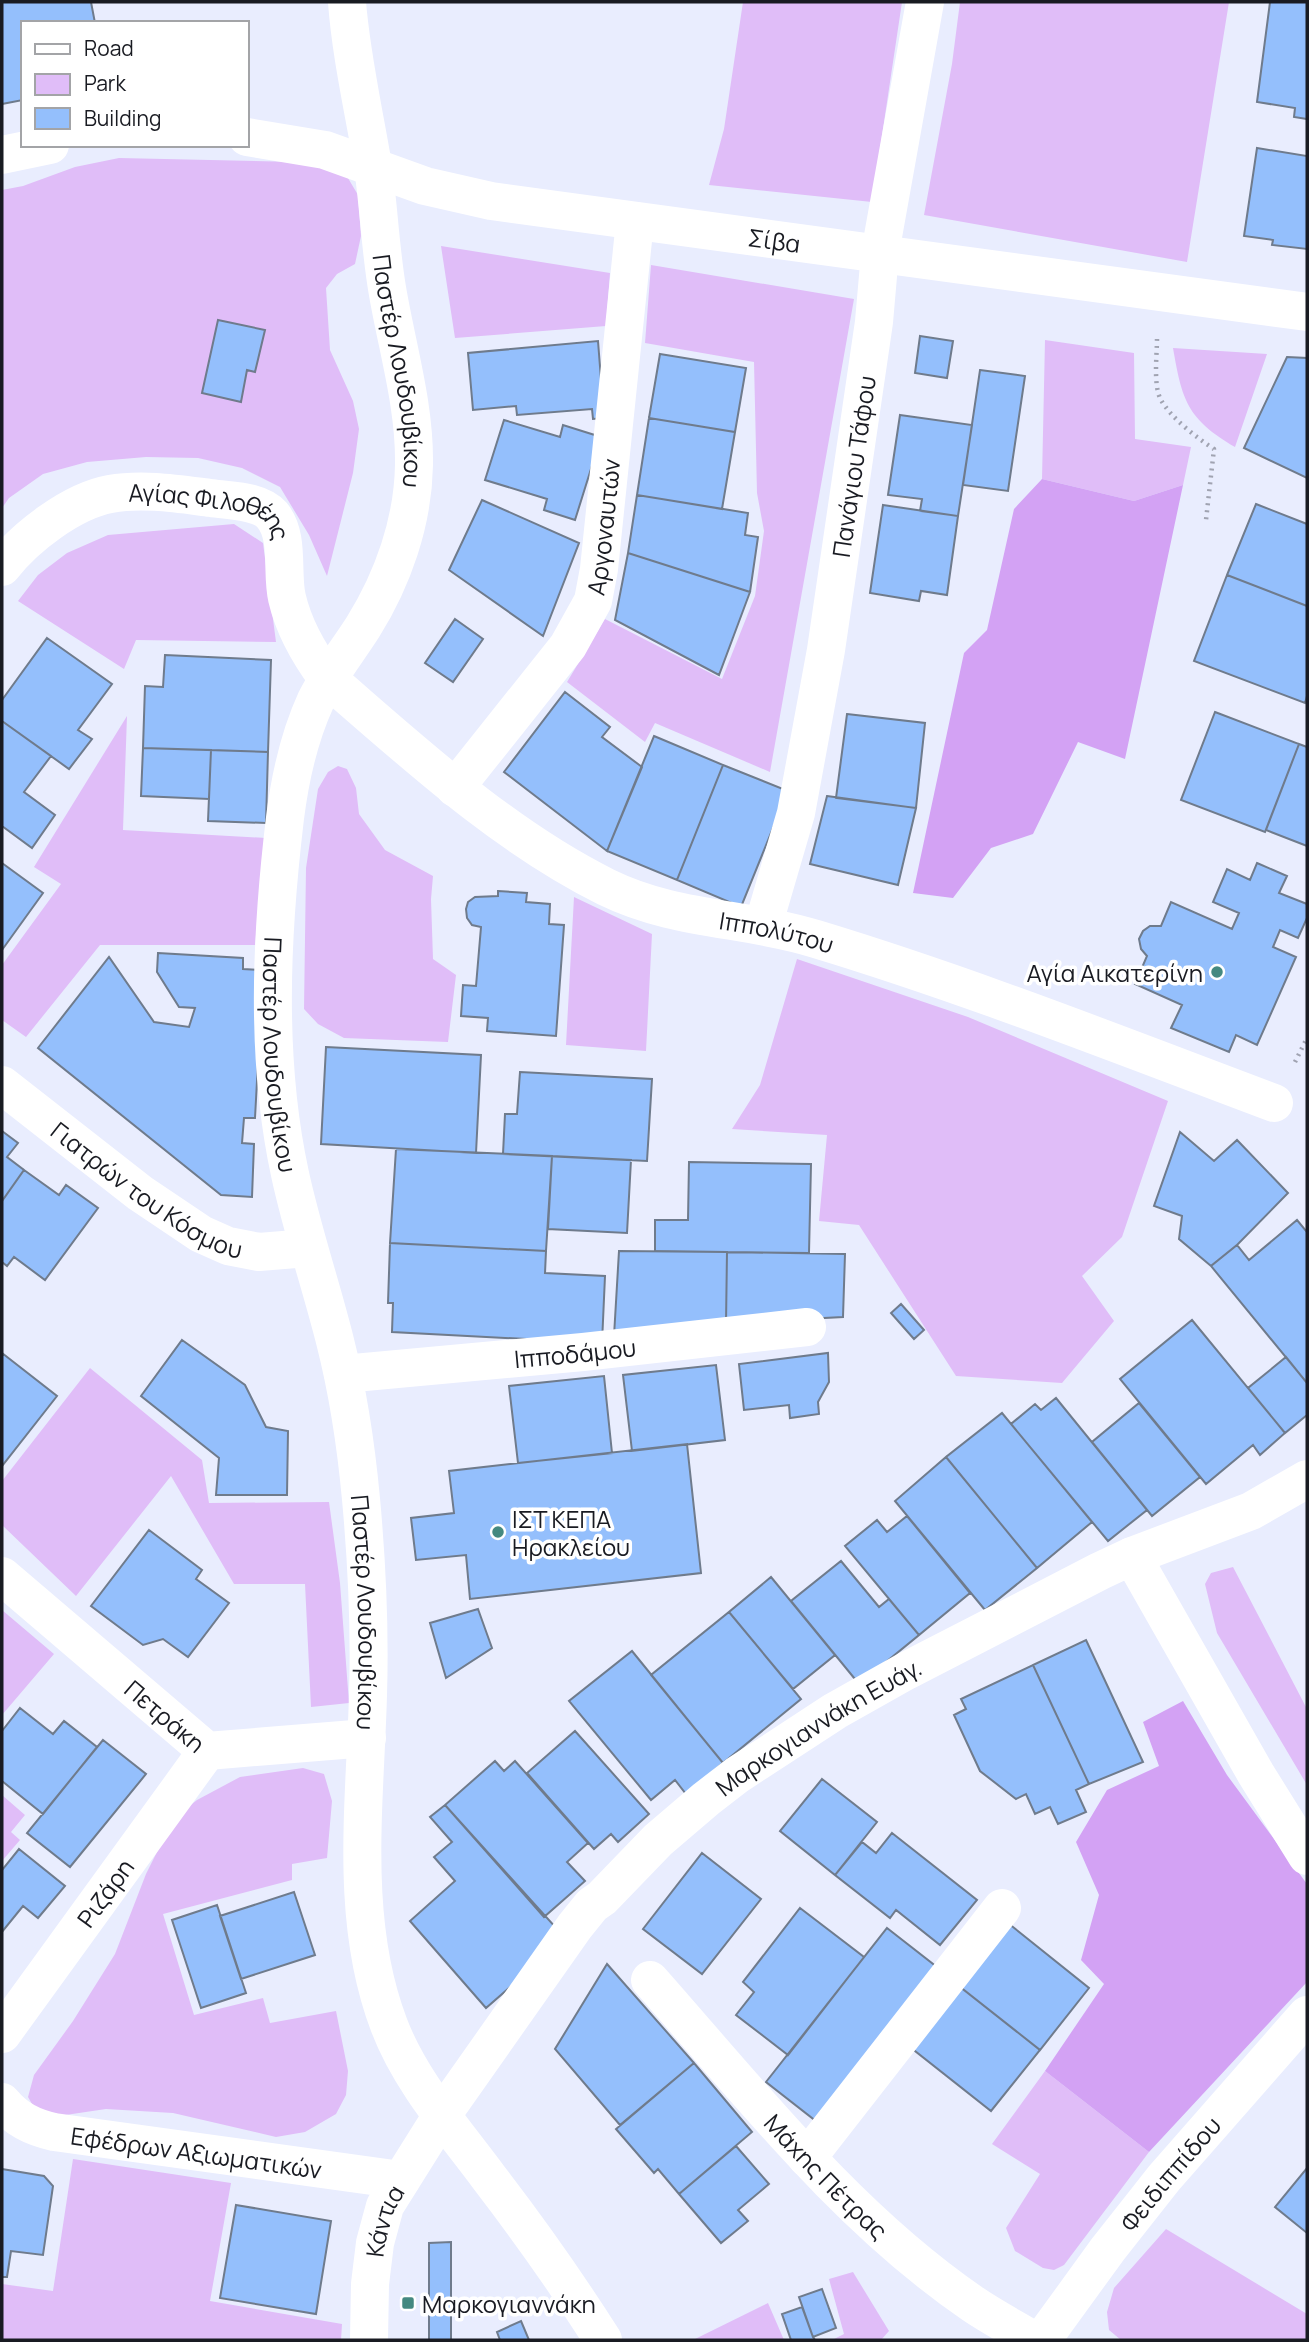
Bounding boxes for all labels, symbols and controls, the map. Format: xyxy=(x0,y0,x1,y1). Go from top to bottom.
legend xyxy=(21,21,248,147)
text: Road xyxy=(84,34,134,62)
text: Park xyxy=(84,69,126,97)
text: Building xyxy=(84,104,161,132)
street label: Σίβα xyxy=(746,220,803,259)
street label: Παστέρ Λουδουβίκου xyxy=(366,252,431,489)
street label: Πανάγιου Τάφου xyxy=(823,373,882,560)
street label: Αργοναυτών xyxy=(578,457,627,598)
street label: Αγίας Φιλοθέης xyxy=(128,475,299,543)
street label: Ιππολύτου xyxy=(717,903,838,960)
street label: Παστέρ Λουδουβίκου xyxy=(256,936,306,1175)
place label: Αγία Αικατερίνη xyxy=(1027,956,1203,989)
marker: Αγία Αικατερίνη xyxy=(1209,964,1225,980)
street label: Γιατρών του Κόσμου xyxy=(45,1113,245,1265)
street label: Ιπποδάμου xyxy=(513,1330,638,1375)
street label: Παστέρ Λουδουβίκου xyxy=(344,1493,385,1731)
place label: ΙΣΤ ΚΕΠΑ Ηρακλείου xyxy=(512,1502,630,1563)
marker: ΙΣΤ ΚΕΠΑ Ηρακλείου xyxy=(490,1524,506,1540)
street label: Μαρκογιαννάκη Ευάγ. xyxy=(708,1650,927,1803)
street label: Πετράκη xyxy=(118,1672,213,1759)
street label: Ριζάρη xyxy=(69,1851,141,1933)
street label: Μάχης Πέτρας xyxy=(758,2106,895,2246)
street label: Φειδιππίδου xyxy=(1112,2109,1227,2238)
street label: Εφέδρων Αξιωματικών xyxy=(69,2118,324,2185)
street label: Κάντια xyxy=(357,2178,411,2259)
place label: Μαρκογιαννάκη xyxy=(422,2287,596,2320)
marker: Μαρκογιαννάκη xyxy=(400,2295,416,2311)

